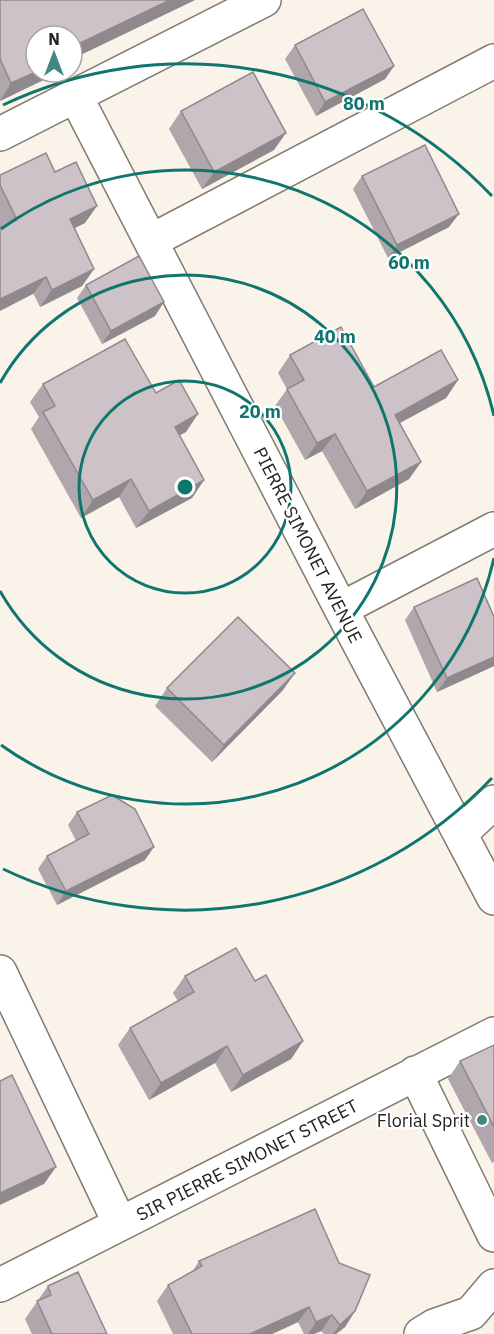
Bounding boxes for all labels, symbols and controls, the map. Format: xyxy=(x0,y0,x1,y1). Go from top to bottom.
north arrow xyxy=(24,24,84,84)
text: N xyxy=(48,29,60,49)
text: 80 m xyxy=(343,92,385,115)
text: 60 m xyxy=(388,251,430,274)
text: 40 m xyxy=(314,325,356,348)
text: 20 m xyxy=(239,400,281,423)
street label: PIERRE SIMONET AVENUE xyxy=(249,443,367,647)
centre of rings xyxy=(175,477,195,497)
street label: SIR PIERRE SIMONET STREET xyxy=(132,1094,362,1226)
place label: Florial Sprit xyxy=(377,1109,470,1132)
marker: Florial Sprit xyxy=(475,1113,489,1127)

